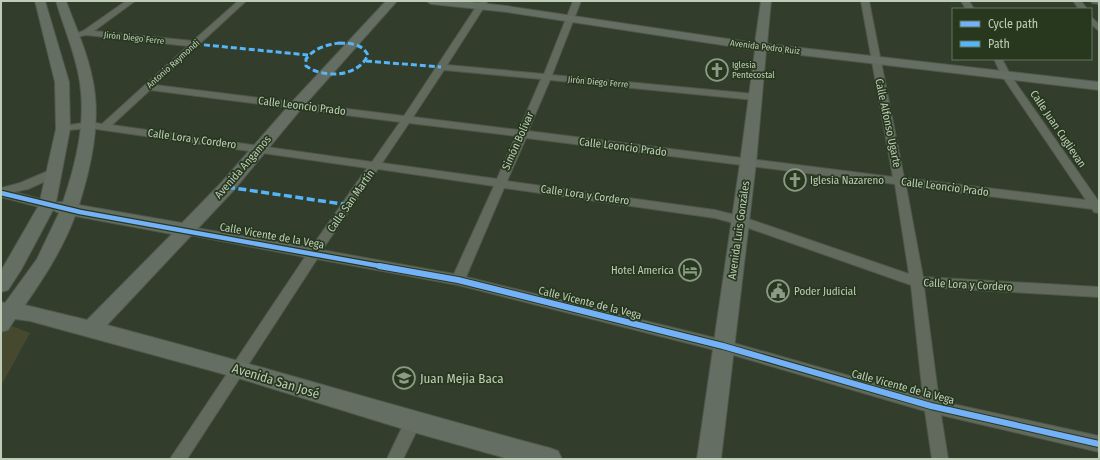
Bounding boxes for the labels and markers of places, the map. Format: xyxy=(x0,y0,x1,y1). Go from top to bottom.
church icon: Iglesia Pentecostal xyxy=(704,57,730,83)
place label: Iglesia Pentecostal xyxy=(732,60,775,80)
church icon: Iglesia Nazareno xyxy=(782,167,808,193)
place label: Iglesia Nazareno xyxy=(810,174,884,187)
hotel icon: Hotel America xyxy=(677,257,703,283)
place label: Hotel America xyxy=(611,264,674,277)
public building icon: Poder Judicial xyxy=(765,278,791,304)
place label: Poder Judicial xyxy=(794,285,856,298)
school or university icon: Juan Mejia Baca xyxy=(391,365,417,391)
place label: Juan Mejia Baca xyxy=(420,371,504,386)

